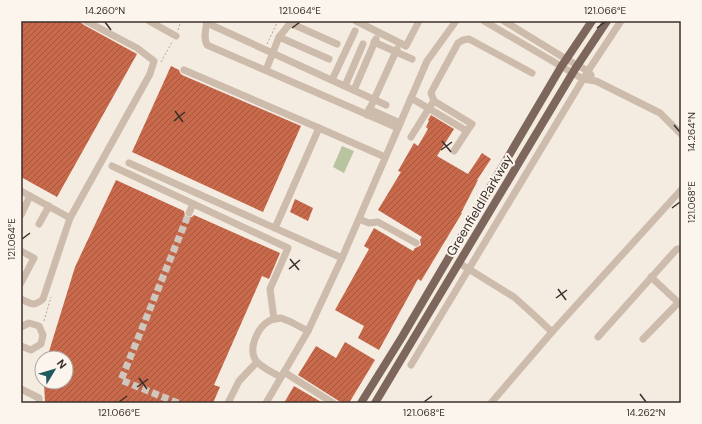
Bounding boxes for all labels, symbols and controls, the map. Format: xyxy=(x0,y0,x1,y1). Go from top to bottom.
text: 14.260°N xyxy=(85,4,125,17)
text: 121.064°E xyxy=(279,4,321,17)
text: 121.066°E xyxy=(584,4,626,17)
text: 14.264°N xyxy=(685,112,698,152)
street label: Greenfield Parkway xyxy=(442,151,516,259)
text: 121.068°E xyxy=(685,181,698,223)
text: 121.064°E xyxy=(5,218,18,260)
north arrow xyxy=(34,350,74,390)
text: N xyxy=(54,356,70,371)
text: 121.066°E xyxy=(98,406,140,419)
text: 121.068°E xyxy=(403,406,445,419)
text: 14.262°N xyxy=(626,406,666,419)

